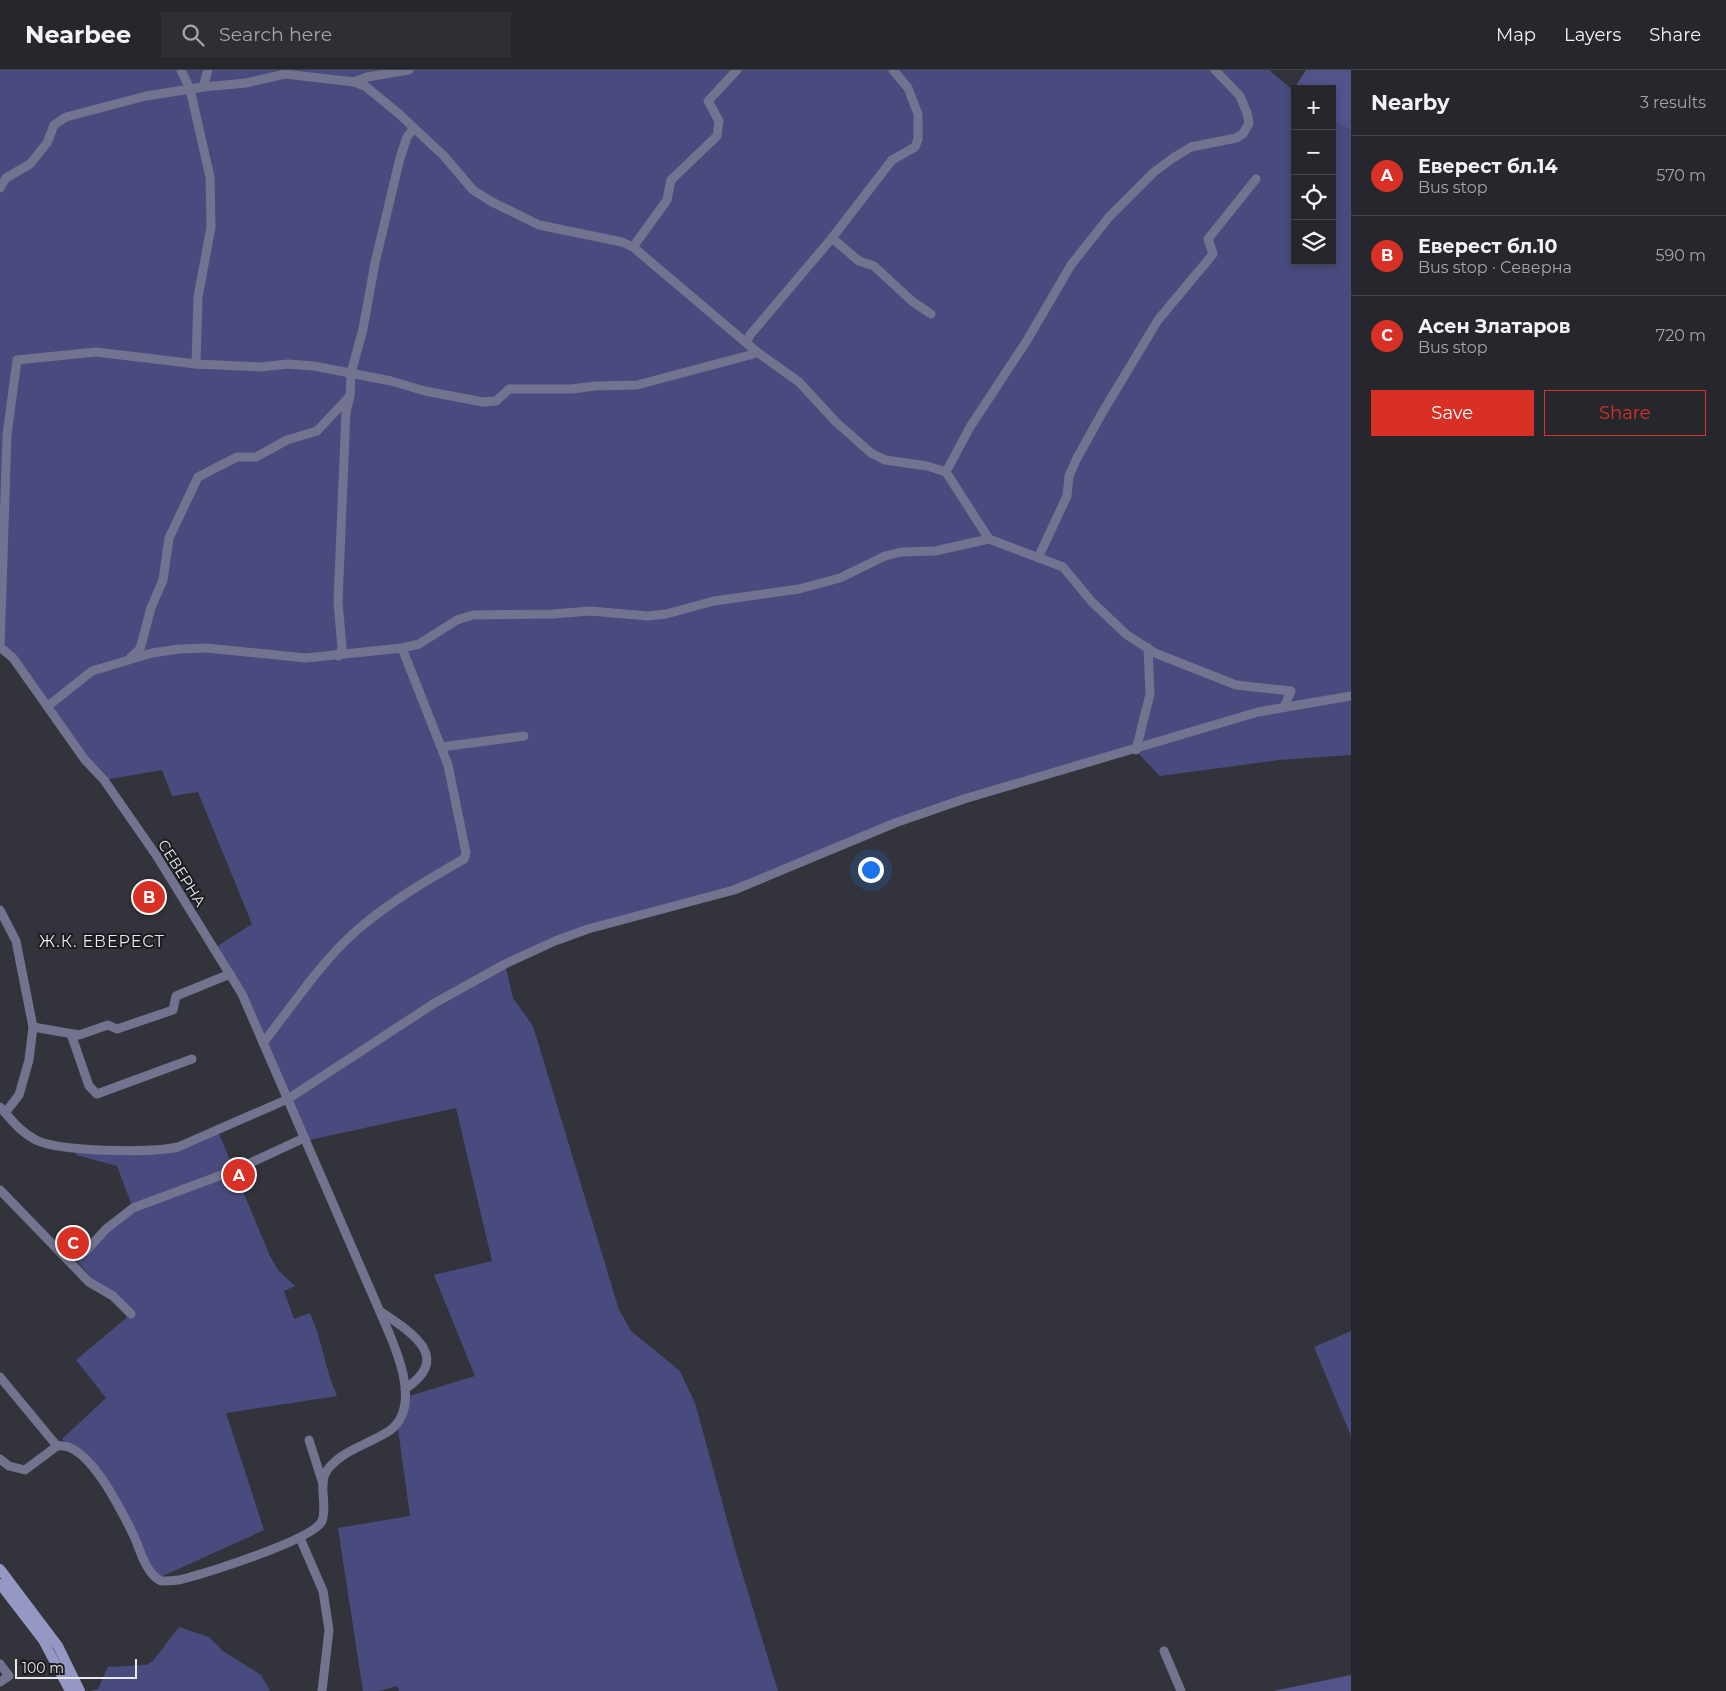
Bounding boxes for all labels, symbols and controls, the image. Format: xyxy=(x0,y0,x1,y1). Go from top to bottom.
search box xyxy=(161,12,511,57)
text: Nearbee xyxy=(25,20,131,49)
icon: search xyxy=(179,21,207,49)
text: Search here xyxy=(219,23,332,46)
text: Map xyxy=(1496,24,1536,46)
text: Layers xyxy=(1564,24,1621,46)
text: Share xyxy=(1649,24,1701,46)
map controls xyxy=(1291,85,1336,265)
button: + xyxy=(1291,85,1336,130)
text: Nearby xyxy=(1371,90,1450,115)
text: 3 results xyxy=(1640,93,1706,112)
button: − xyxy=(1291,130,1336,175)
text: Еверест бл.14 xyxy=(1418,155,1557,178)
text: A xyxy=(1381,166,1393,185)
text: 570 m xyxy=(1656,166,1706,185)
button: locate xyxy=(1291,175,1336,220)
text: Bus stop xyxy=(1418,178,1488,197)
button: layers xyxy=(1291,220,1336,265)
text: Еверест бл.10 xyxy=(1418,235,1557,258)
text: B xyxy=(1381,246,1393,265)
text: 590 m xyxy=(1655,246,1706,265)
text: Bus stop · Северна xyxy=(1418,258,1572,277)
text: Асен Златаров xyxy=(1418,315,1571,338)
text: C xyxy=(1381,326,1393,345)
text: 720 m xyxy=(1656,326,1706,345)
text: Bus stop xyxy=(1418,338,1488,357)
button: Save xyxy=(1371,390,1534,436)
button: Share xyxy=(1544,390,1706,436)
street label: СЕВЕРНА xyxy=(154,836,210,910)
your location xyxy=(858,857,884,883)
pin: B xyxy=(133,878,165,916)
district label: Ж.К. ЕВЕРЕСТ xyxy=(39,932,165,951)
pin: A xyxy=(223,1156,255,1194)
pin: C xyxy=(57,1224,89,1262)
scale bar xyxy=(15,1656,138,1679)
text: 100 m xyxy=(22,1659,64,1677)

